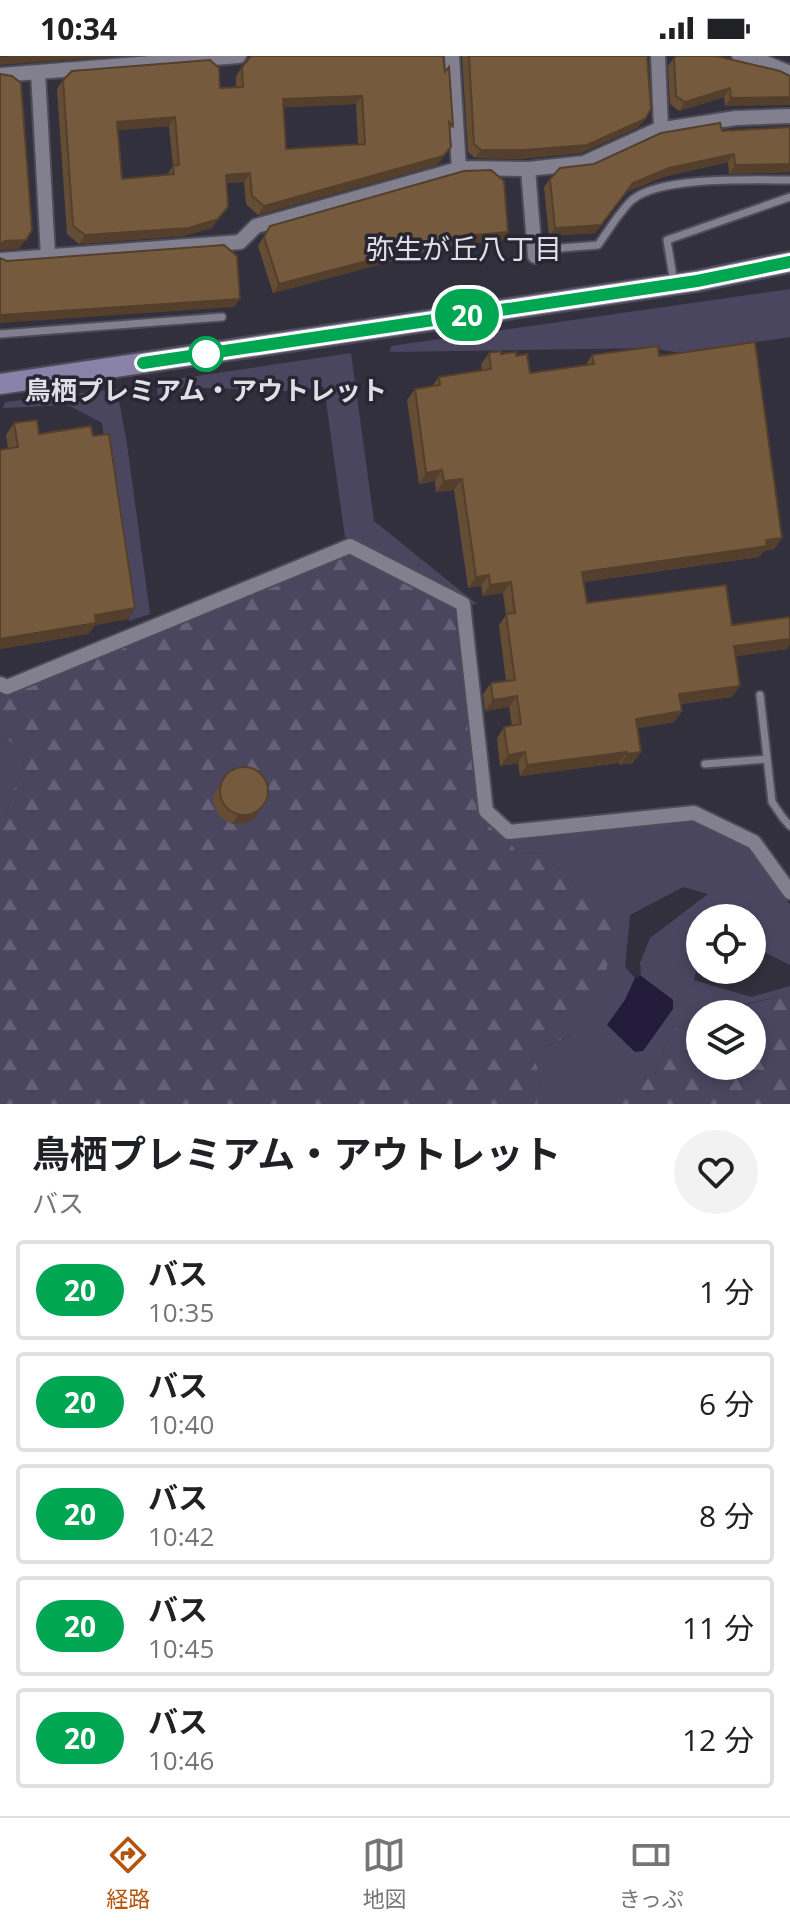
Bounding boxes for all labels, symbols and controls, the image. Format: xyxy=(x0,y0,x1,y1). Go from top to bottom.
text: 10:34 xyxy=(40,8,117,49)
district label: 弥生が丘八丁目 xyxy=(366,229,562,267)
line badge: 20 xyxy=(431,289,503,341)
text: 20 xyxy=(451,296,483,334)
marker: 鳥栖プレミアム・アウトレット xyxy=(189,337,223,371)
place label: 鳥栖プレミアム・アウトレット xyxy=(25,372,387,408)
map controls xyxy=(686,904,766,1080)
button: locate xyxy=(686,904,766,984)
button: layers xyxy=(686,1000,766,1080)
text: 鳥栖プレミアム・アウトレット xyxy=(32,1127,561,1179)
button: heart xyxy=(674,1130,758,1214)
text: バス xyxy=(32,1185,84,1221)
text: バス xyxy=(148,1253,208,1294)
text: 20 xyxy=(64,1271,96,1309)
text: 1 分 xyxy=(699,1271,754,1312)
text: 10:35 xyxy=(148,1294,214,1330)
text: バス xyxy=(148,1365,208,1406)
text: 20 xyxy=(64,1383,96,1421)
text: 6 分 xyxy=(699,1383,754,1424)
text: 10:40 xyxy=(148,1406,214,1442)
text: バス xyxy=(148,1477,208,1518)
text: 20 xyxy=(64,1495,96,1533)
text: 8 分 xyxy=(699,1495,754,1536)
text: 10:42 xyxy=(148,1518,214,1554)
text: バス xyxy=(148,1589,208,1630)
text: 20 xyxy=(64,1607,96,1645)
text: 11 分 xyxy=(682,1607,754,1648)
text: 10:45 xyxy=(148,1630,214,1666)
text: バス xyxy=(148,1701,208,1742)
text: 20 xyxy=(64,1719,96,1757)
text: 12 分 xyxy=(682,1719,754,1760)
text: 10:46 xyxy=(148,1742,214,1778)
tab: 経路 xyxy=(106,1833,150,1913)
tab: 地図 xyxy=(362,1833,406,1913)
tab: きっぷ xyxy=(619,1833,684,1913)

